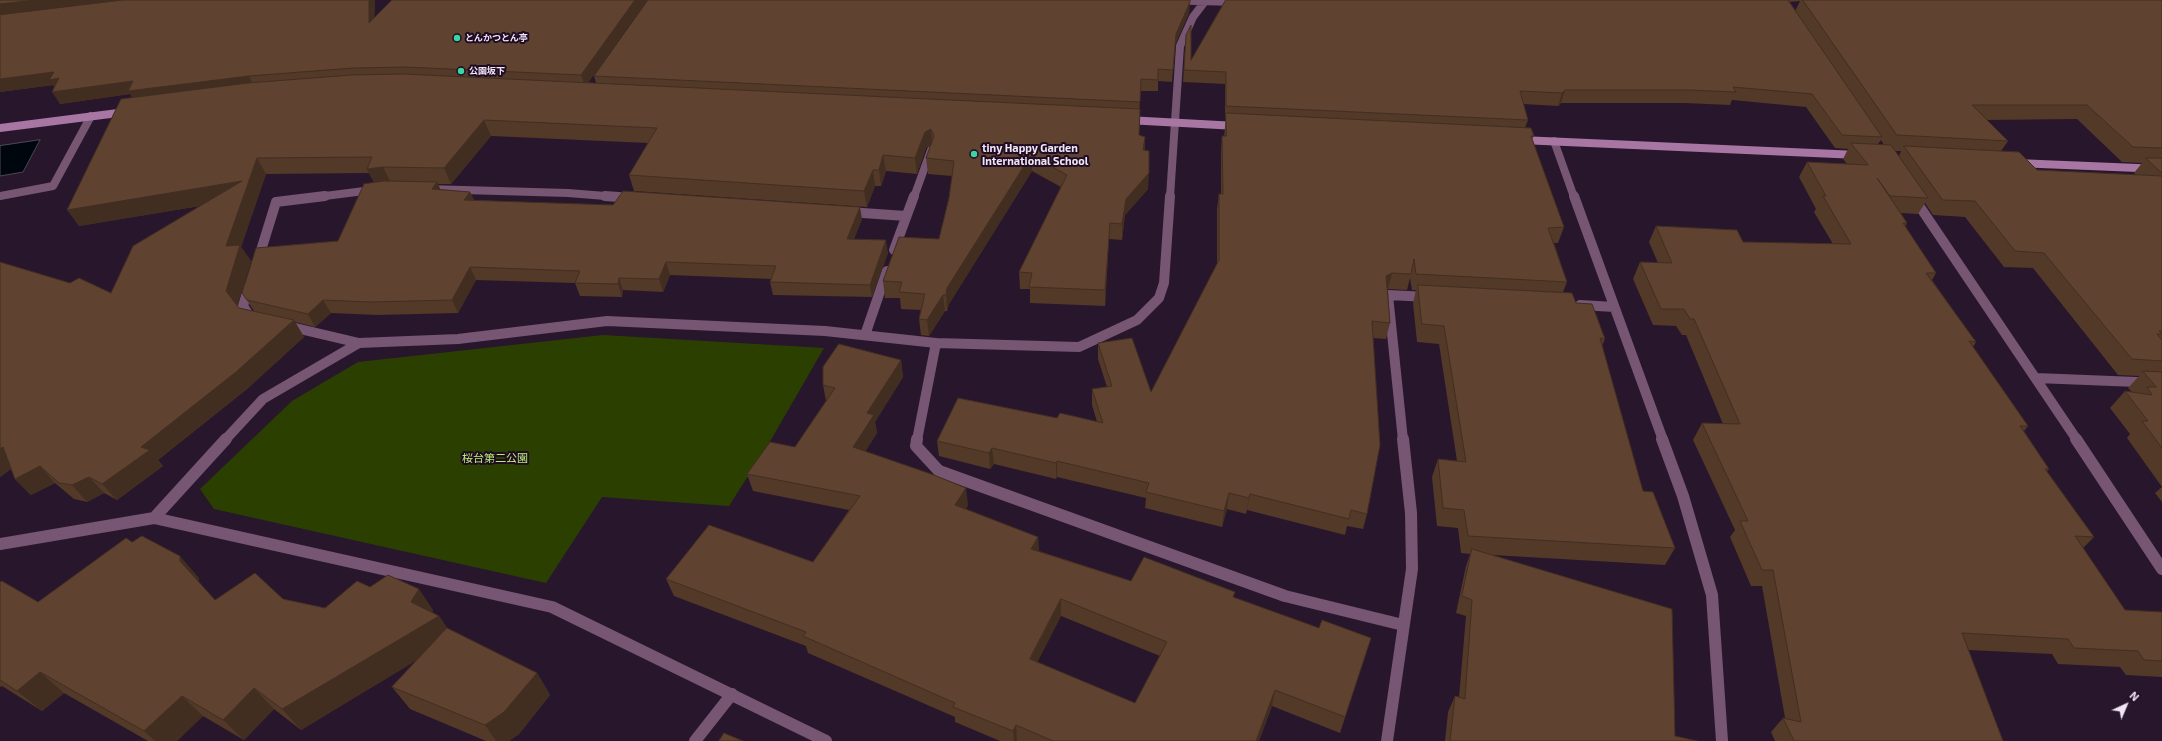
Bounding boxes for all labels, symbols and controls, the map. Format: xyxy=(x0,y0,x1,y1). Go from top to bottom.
marker: とんかつとん亭 xyxy=(452,33,462,43)
place label: とんかつとん亭 xyxy=(465,33,528,43)
marker: 公園坂下 xyxy=(456,66,466,76)
place label: 公園坂下 xyxy=(469,66,505,76)
place label: tiny Happy Garden International School xyxy=(982,141,1088,167)
marker: tiny Happy Garden International School xyxy=(969,149,979,159)
park label: 桜台第二公園 xyxy=(462,451,528,465)
north arrow xyxy=(2106,685,2146,725)
text: N xyxy=(2127,689,2142,703)

